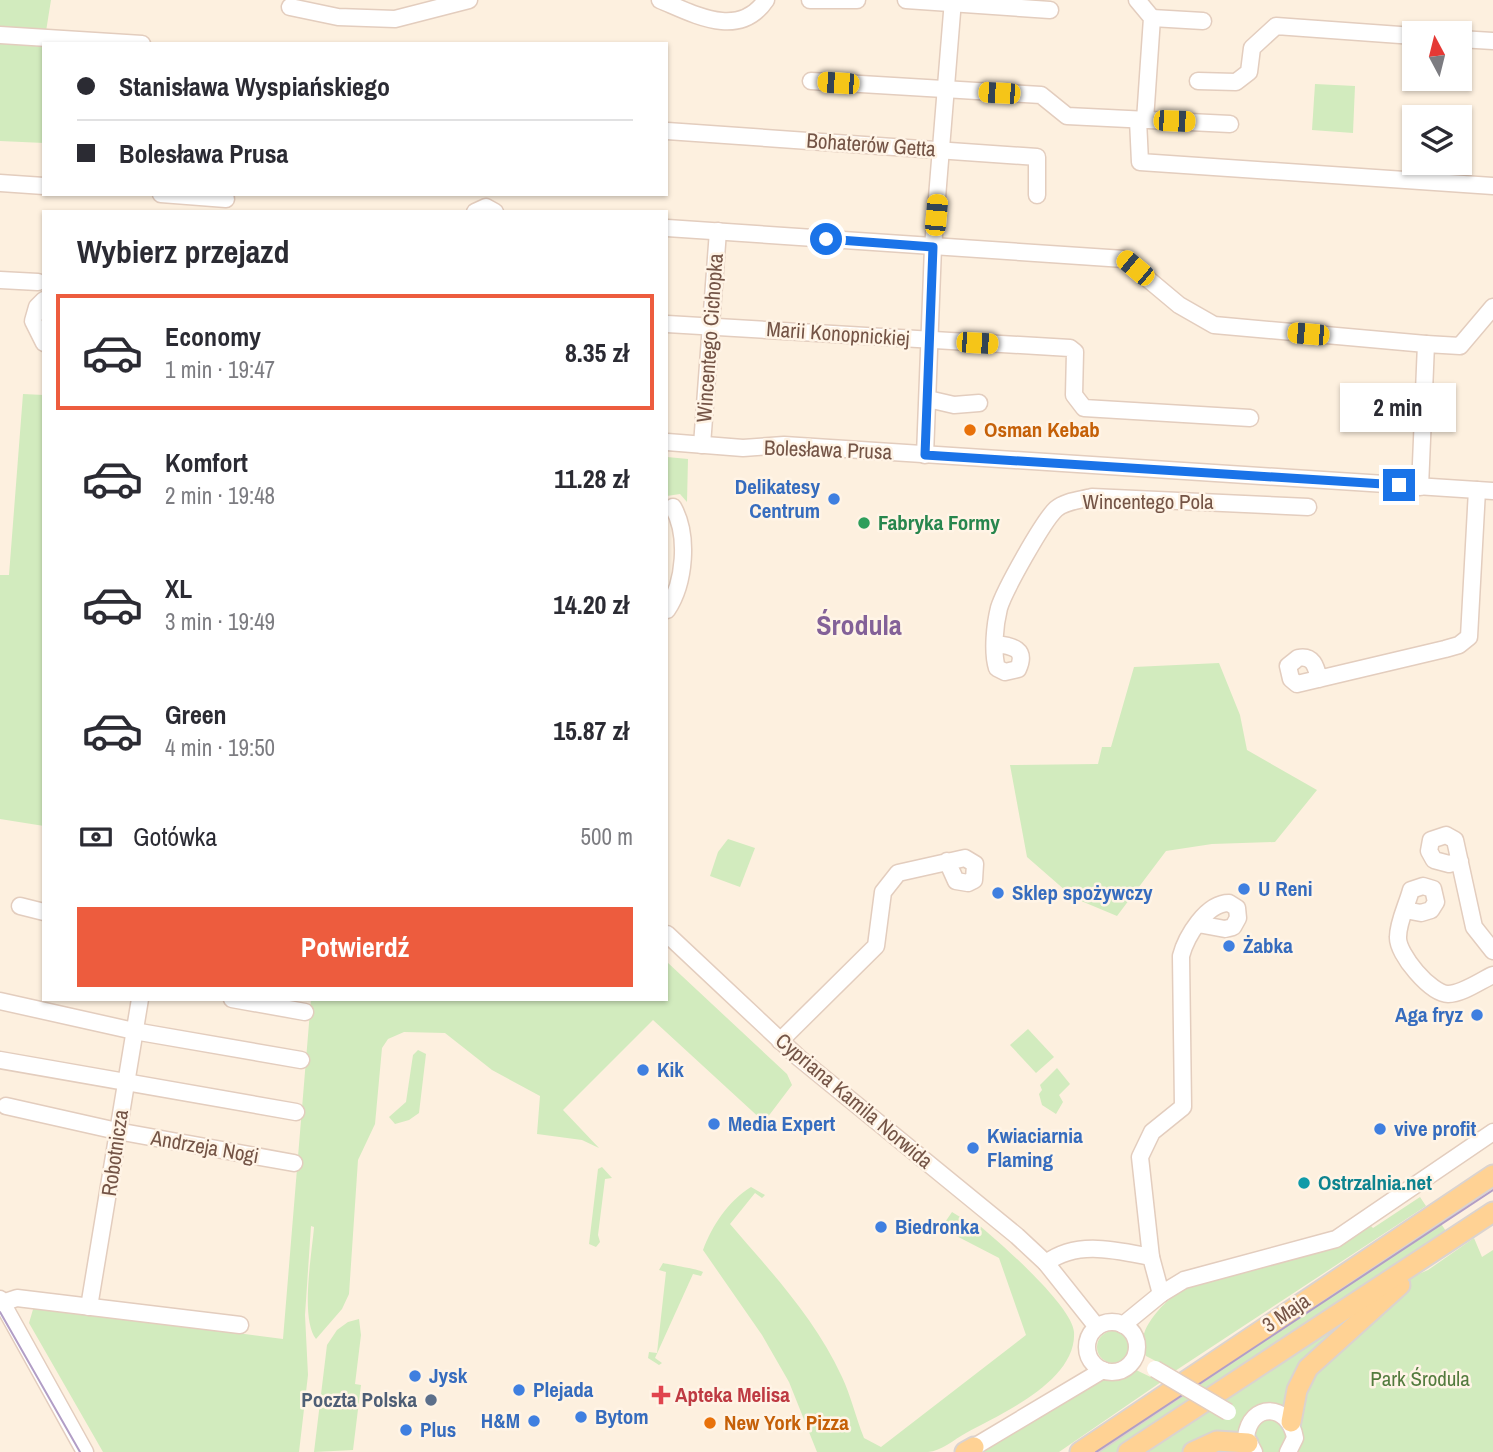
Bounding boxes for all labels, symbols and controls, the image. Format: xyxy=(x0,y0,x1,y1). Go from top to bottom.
north arrow xyxy=(1402,21,1472,91)
map controls xyxy=(1402,21,1472,175)
text: Stanisława Wyspiańskiego xyxy=(119,69,390,104)
car xyxy=(817,71,860,95)
car xyxy=(978,81,1021,105)
button: layers xyxy=(1402,105,1472,175)
car xyxy=(1153,110,1196,132)
street label: Bohaterów Getta xyxy=(806,126,937,164)
text: Bolesława Prusa xyxy=(119,136,288,171)
car xyxy=(924,193,949,237)
route start xyxy=(810,223,842,255)
text: Wybierz przejazd xyxy=(77,230,289,273)
car xyxy=(1113,246,1158,290)
street label: Wincentego Cichopka xyxy=(689,252,730,423)
street label: Marii Konopnickiej xyxy=(765,314,911,353)
text: Economy xyxy=(165,319,261,354)
icon: car xyxy=(81,321,144,384)
car xyxy=(1287,322,1330,346)
car xyxy=(956,331,999,355)
text: 8.35 zł xyxy=(565,335,629,370)
text: 1 min · 19:47 xyxy=(165,354,275,385)
callout: 2 min xyxy=(1341,384,1457,433)
text: 2 min xyxy=(1373,392,1423,423)
place label: Osman Kebab xyxy=(984,415,1100,444)
marker: Osman Kebab xyxy=(962,422,978,438)
street label: Bolesława Prusa xyxy=(763,433,893,466)
text: Komfort xyxy=(165,445,248,480)
icon: car xyxy=(81,447,144,510)
text: 11.28 zł xyxy=(554,461,629,496)
route end xyxy=(1383,469,1415,501)
place label: Delikatesy Centrum xyxy=(735,472,820,525)
text: 2 min · 19:48 xyxy=(165,480,275,511)
street label: Wincentego Pola xyxy=(1082,487,1214,516)
marker: Delikatesy Centrum xyxy=(826,491,842,507)
place label: Fabryka Formy xyxy=(878,508,1000,537)
marker: Fabryka Formy xyxy=(856,515,872,531)
text: XL xyxy=(165,571,192,606)
icon: car xyxy=(81,573,144,636)
text: 14.20 zł xyxy=(553,587,629,622)
text: 3 min · 19:49 xyxy=(165,606,275,637)
district label: Środula xyxy=(816,606,902,644)
text: Green xyxy=(165,697,227,732)
icon: car xyxy=(81,699,144,762)
text: 15.87 zł xyxy=(553,713,629,748)
text: 4 min · 19:50 xyxy=(165,732,275,763)
icon: cash xyxy=(77,818,115,856)
text: Gotówka xyxy=(133,819,217,854)
text: 500 m xyxy=(581,821,633,852)
place label: U Reni xyxy=(1258,874,1313,903)
place label: Sklep spożywczy xyxy=(1012,878,1153,907)
marker: U Reni xyxy=(1236,881,1252,897)
marker: Sklep spożywczy xyxy=(990,885,1006,901)
button: Potwierdź xyxy=(77,907,633,987)
place label: Żabka xyxy=(1243,931,1293,960)
marker: Żabka xyxy=(1221,938,1237,954)
place label: Aga fryz xyxy=(1395,1000,1463,1029)
marker: Aga fryz xyxy=(1469,1007,1485,1023)
street label: Cypriana Kamila Norwida xyxy=(769,1026,939,1175)
place label: Kik xyxy=(657,1055,684,1084)
marker: Kik xyxy=(635,1062,651,1078)
street label: Robotnicza xyxy=(94,1107,135,1198)
place label: Media Expert xyxy=(728,1109,835,1138)
place label: vive profit xyxy=(1394,1114,1477,1143)
marker: Media Expert xyxy=(706,1116,722,1132)
place label: Kwiaciarnia Flaming xyxy=(987,1121,1083,1174)
marker: vive profit xyxy=(1372,1121,1388,1137)
street label: Andrzeja Nogi xyxy=(148,1123,261,1170)
marker: Kwiaciarnia Flaming xyxy=(965,1140,981,1156)
place label: Ostrzalnia.net xyxy=(1318,1168,1432,1197)
marker: Ostrzalnia.net xyxy=(1296,1175,1312,1191)
place label: Biedronka xyxy=(895,1212,980,1241)
marker: Biedronka xyxy=(873,1219,889,1235)
street label: 3 Maja xyxy=(1256,1286,1316,1339)
place label: Jysk xyxy=(429,1361,468,1390)
park label: Park Środula xyxy=(1370,1364,1470,1393)
marker: Jysk xyxy=(407,1368,423,1384)
place label: Plejada xyxy=(533,1375,594,1404)
place label: Apteka Melisa xyxy=(675,1380,790,1409)
marker: Plejada xyxy=(511,1382,527,1398)
place label: Poczta Polska xyxy=(301,1385,417,1414)
marker: Apteka Melisa xyxy=(653,1387,669,1403)
marker: Poczta Polska xyxy=(423,1392,439,1408)
place label: Bytom xyxy=(595,1402,649,1431)
place label: H&M xyxy=(481,1406,520,1435)
place label: New York Pizza xyxy=(724,1408,849,1437)
marker: Bytom xyxy=(573,1409,589,1425)
marker: H&M xyxy=(526,1413,542,1429)
place label: Plus xyxy=(420,1415,456,1444)
marker: New York Pizza xyxy=(702,1415,718,1431)
marker: Plus xyxy=(398,1422,414,1438)

